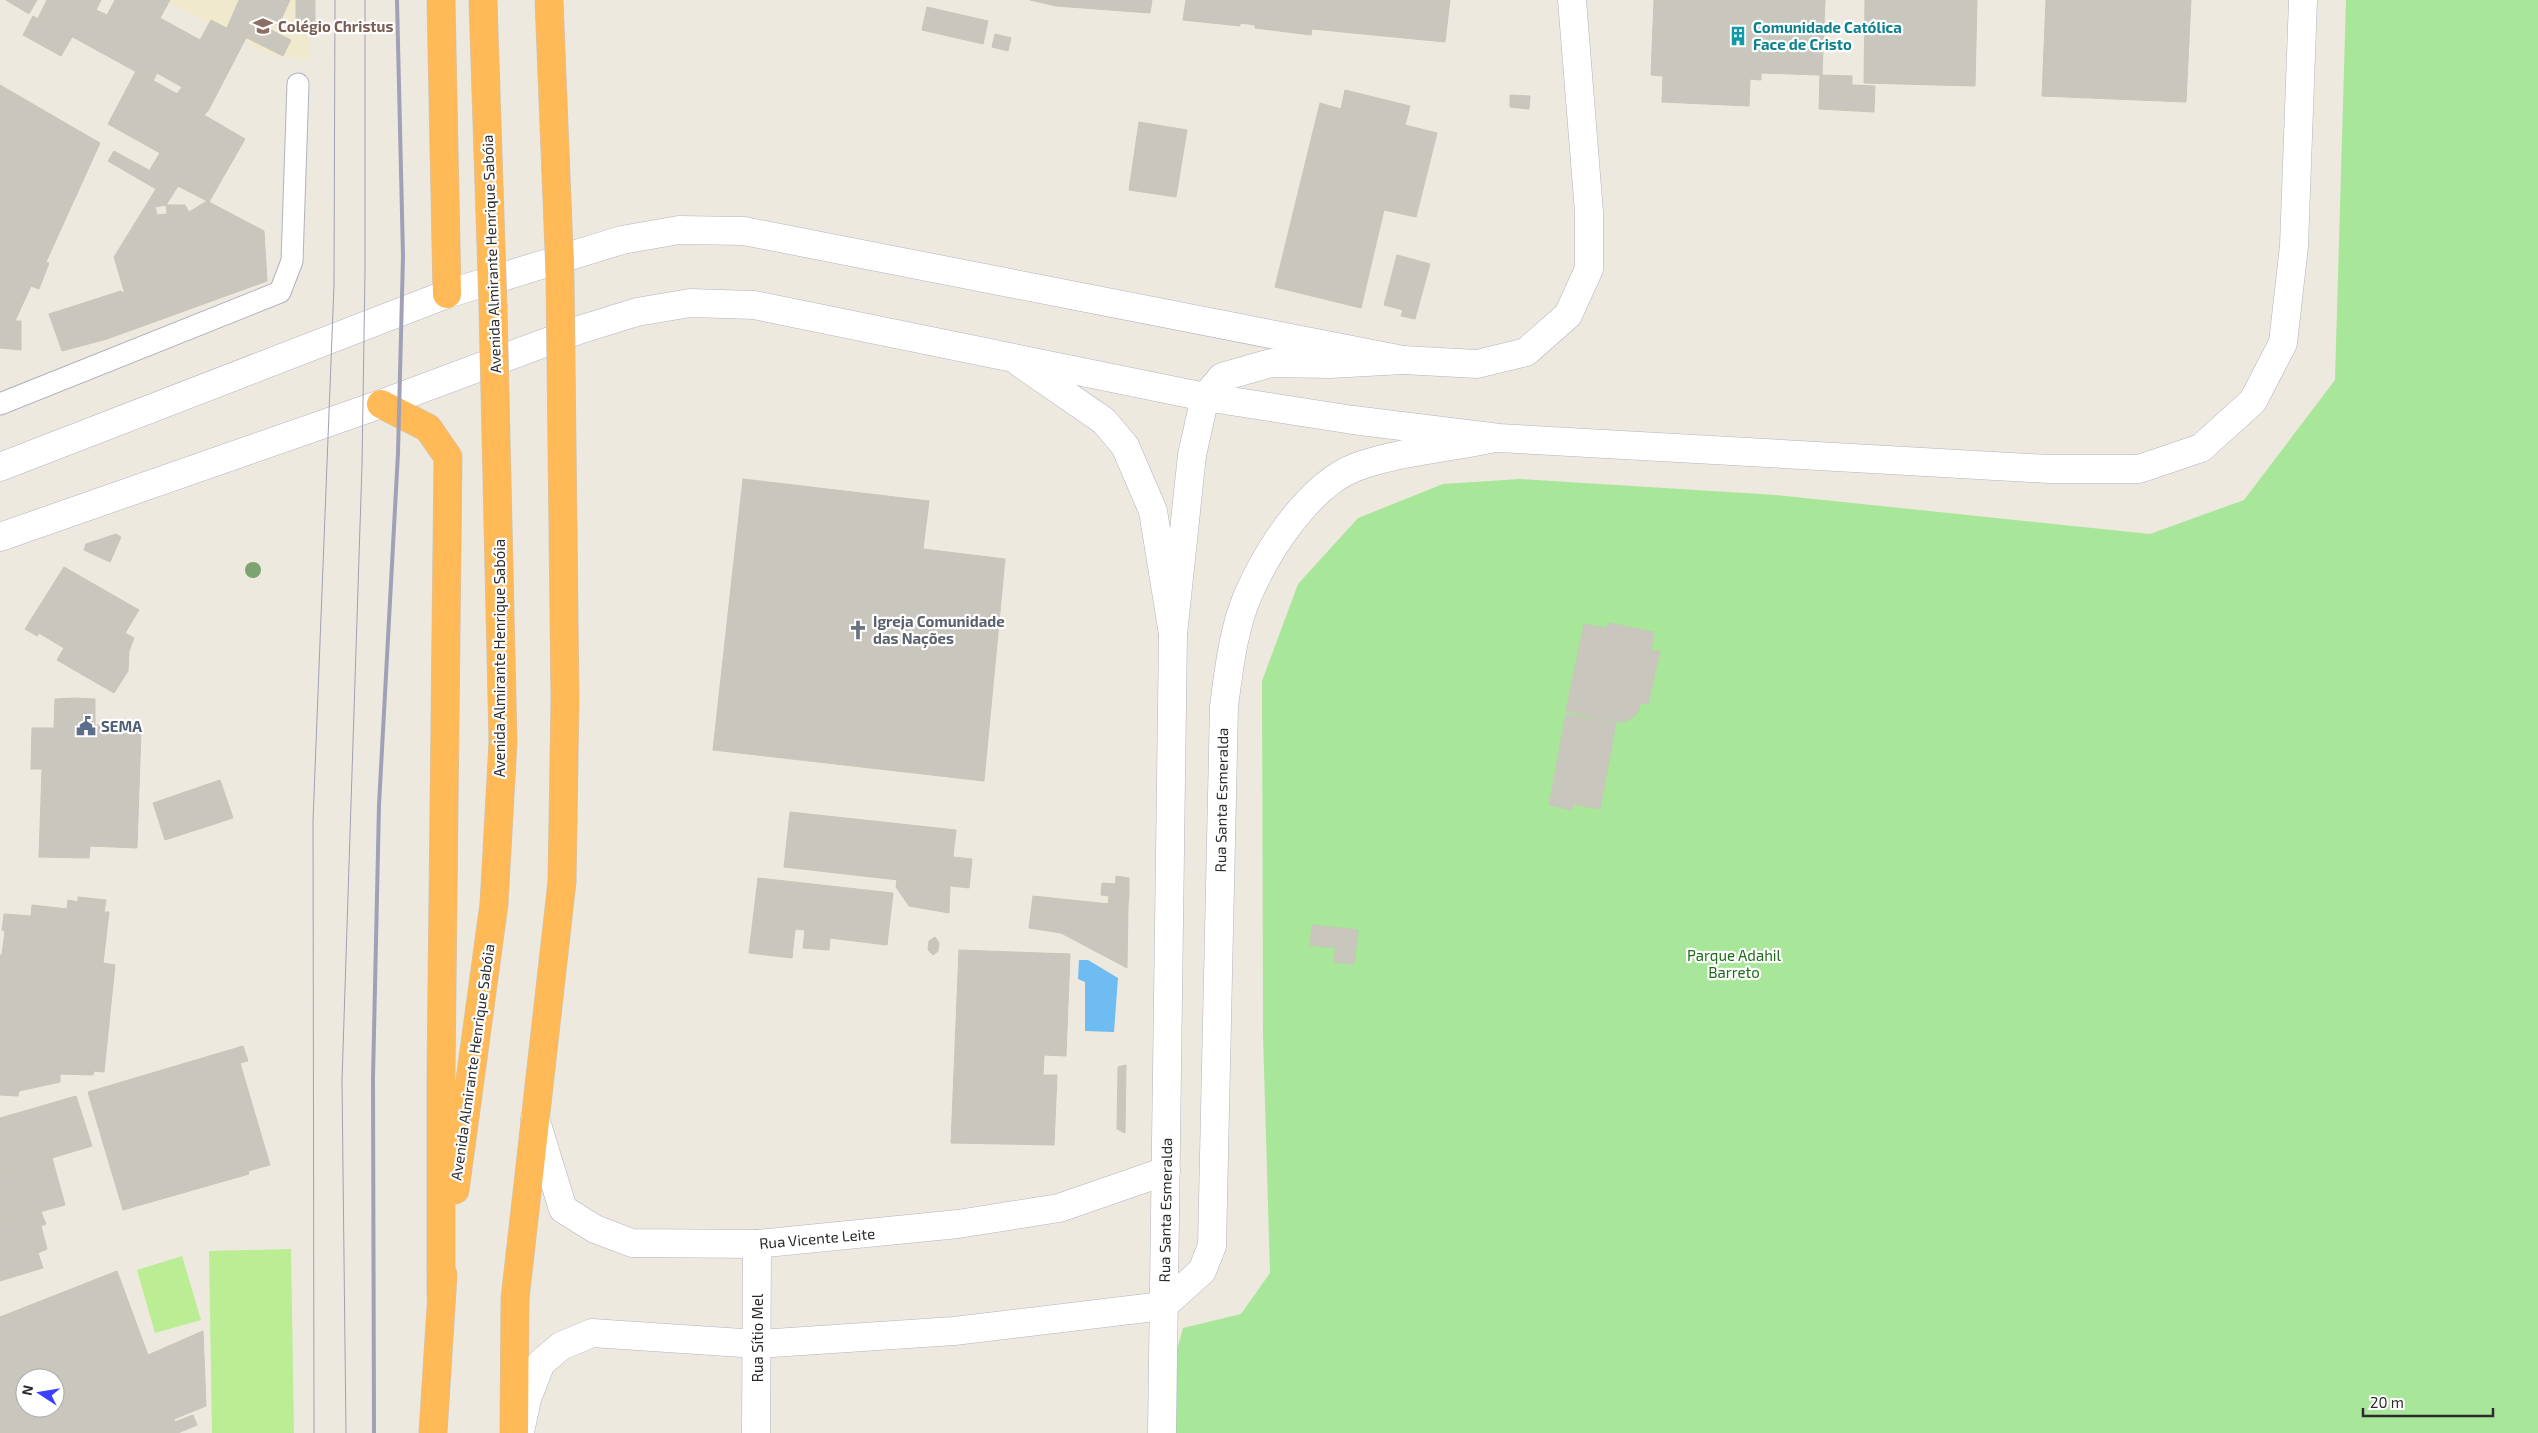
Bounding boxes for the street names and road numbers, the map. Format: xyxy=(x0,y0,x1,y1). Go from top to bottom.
street label: Avenida Almirante Henrique Sabóia xyxy=(478,134,504,374)
street label: Avenida Almirante Henrique Sabóia xyxy=(490,539,508,777)
street label: Rua Santa Esmeralda xyxy=(1211,727,1231,873)
street label: Avenida Almirante Henrique Sabóia xyxy=(446,943,498,1181)
street label: Rua Santa Esmeralda xyxy=(1155,1137,1175,1283)
street label: Rua Vicente Leite xyxy=(758,1224,876,1252)
street label: Rua Sítio Mel xyxy=(748,1293,766,1382)

